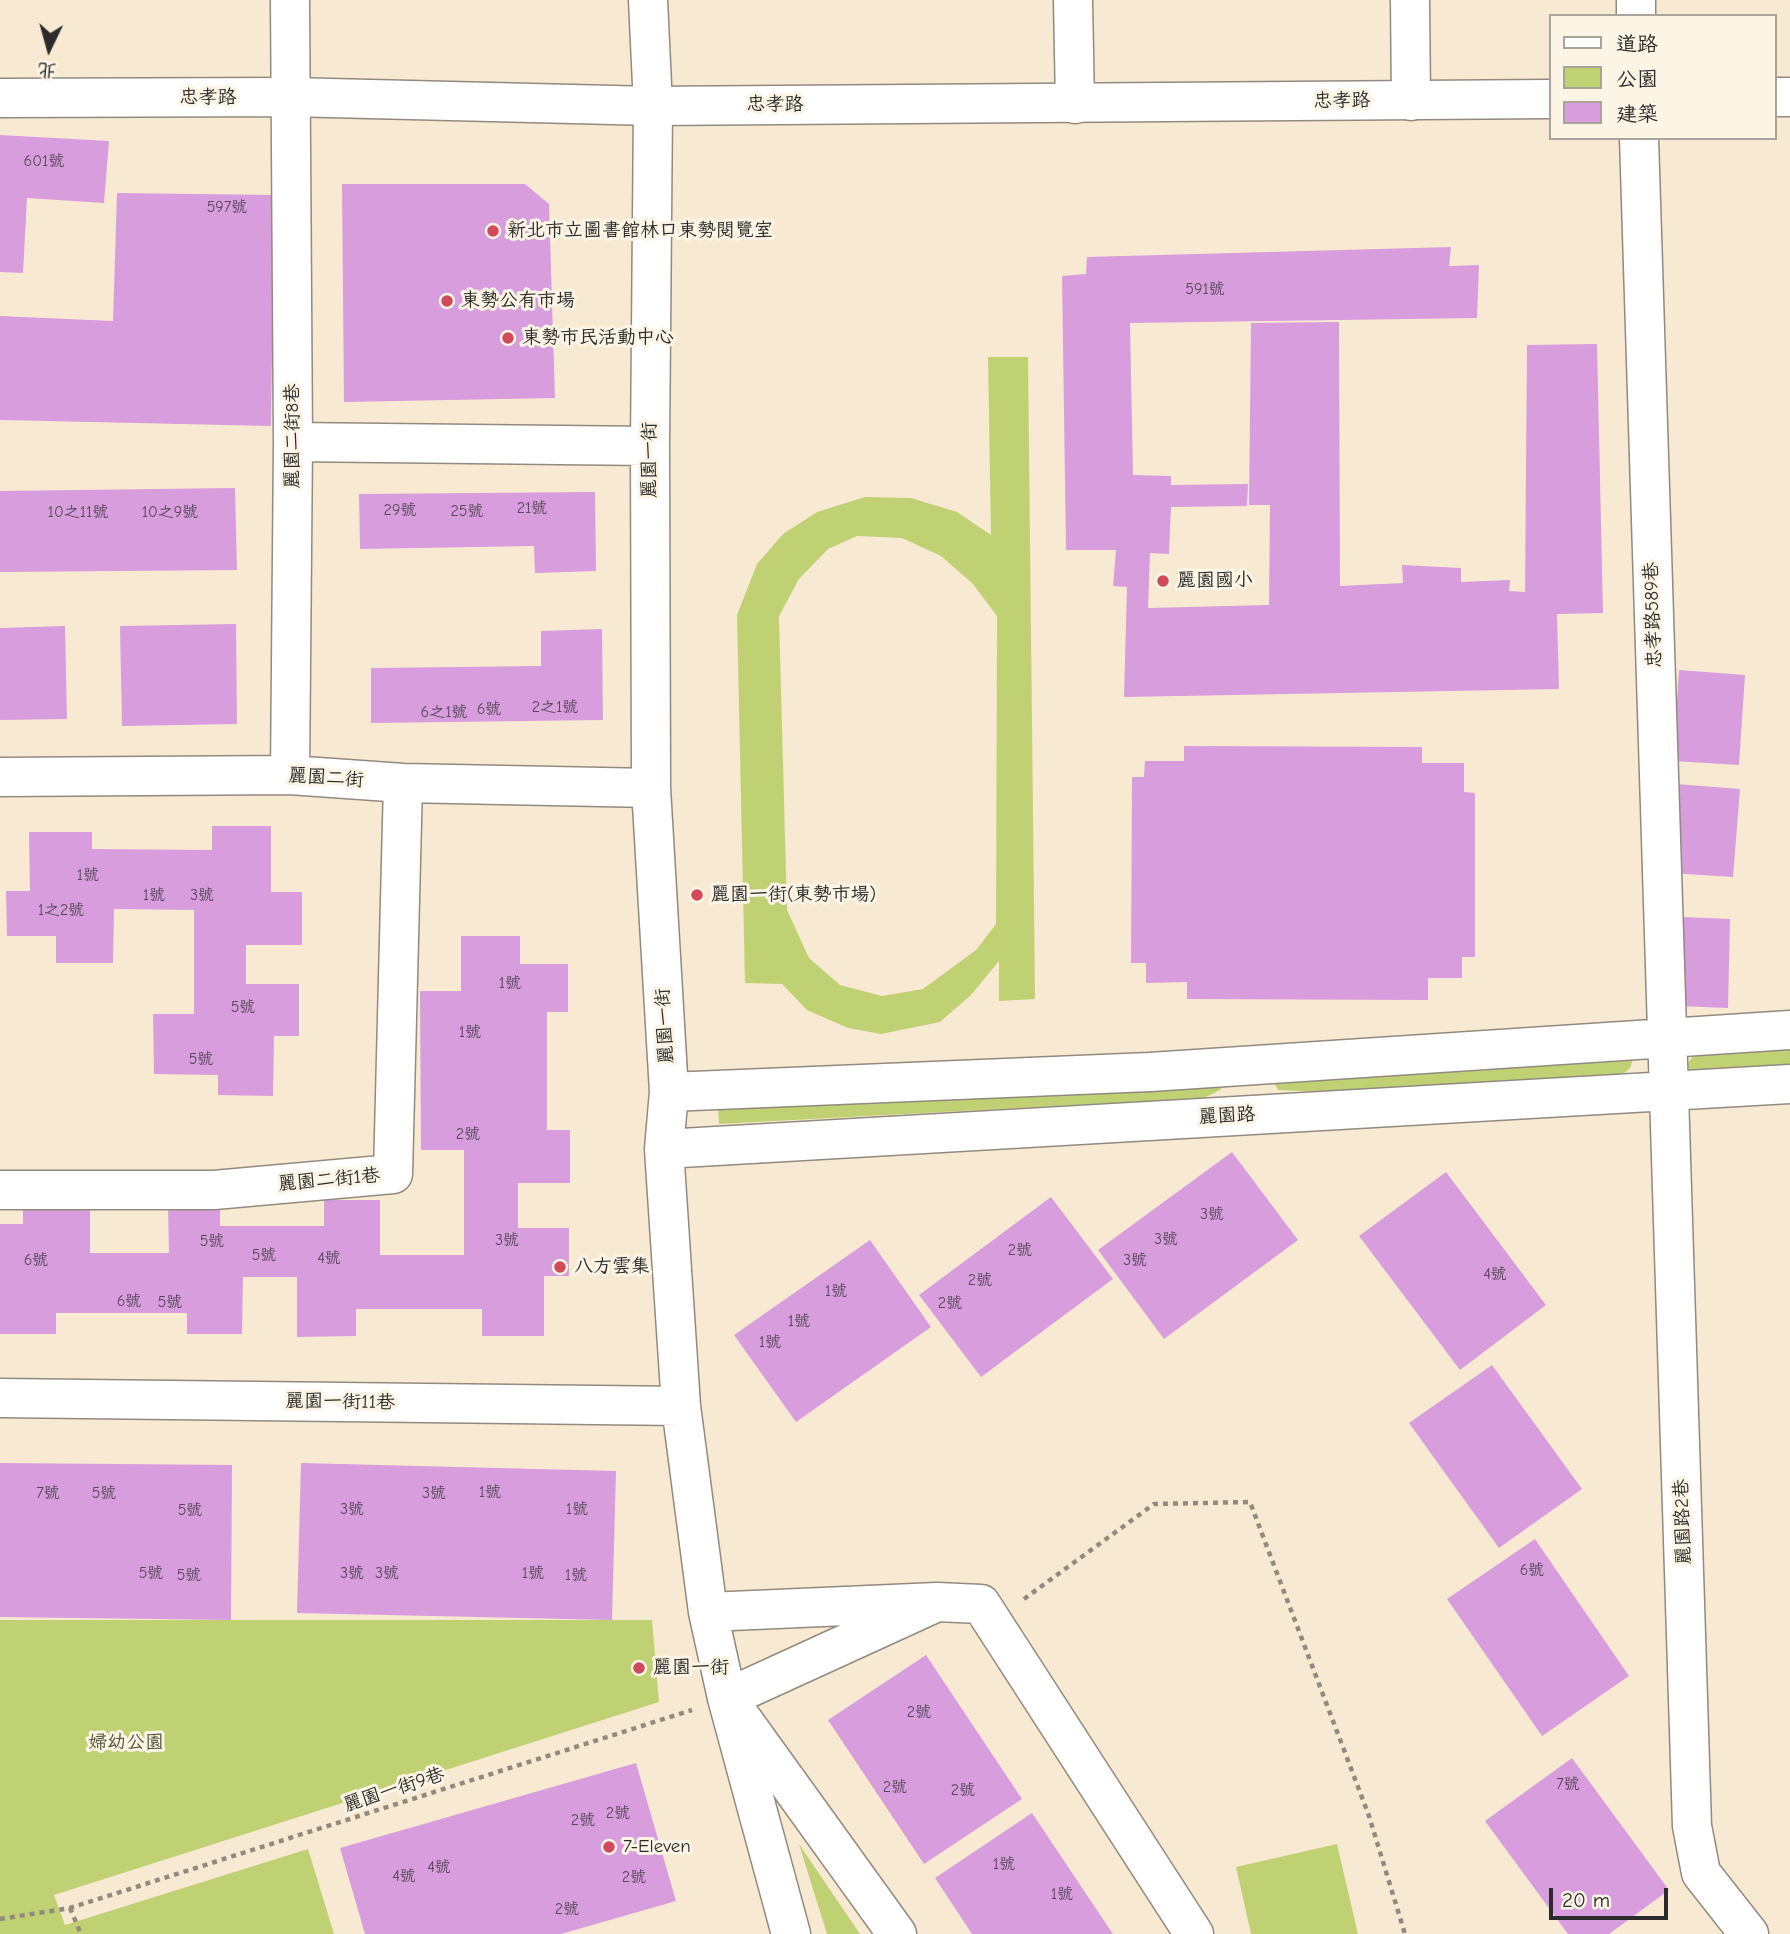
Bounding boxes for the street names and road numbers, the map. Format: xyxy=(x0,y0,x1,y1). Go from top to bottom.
street label: 忠孝路 xyxy=(180,87,236,109)
street label: 忠孝路 xyxy=(1313,89,1371,113)
street label: 忠孝路 xyxy=(747,94,803,116)
street label: 麗園二街8巷 xyxy=(282,384,304,488)
street label: 麗園一街 xyxy=(639,422,661,498)
street label: 忠孝路589巷 xyxy=(1640,562,1666,668)
street label: 麗園二街 xyxy=(287,764,365,792)
street label: 麗園一街 xyxy=(652,987,678,1065)
street label: 麗園路 xyxy=(1198,1103,1256,1129)
street label: 麗園二街1巷 xyxy=(277,1164,381,1196)
street label: 麗園一街11巷 xyxy=(285,1390,395,1414)
street label: 麗園路2巷 xyxy=(1670,1479,1696,1565)
street label: 麗園一街9巷 xyxy=(341,1763,447,1817)

